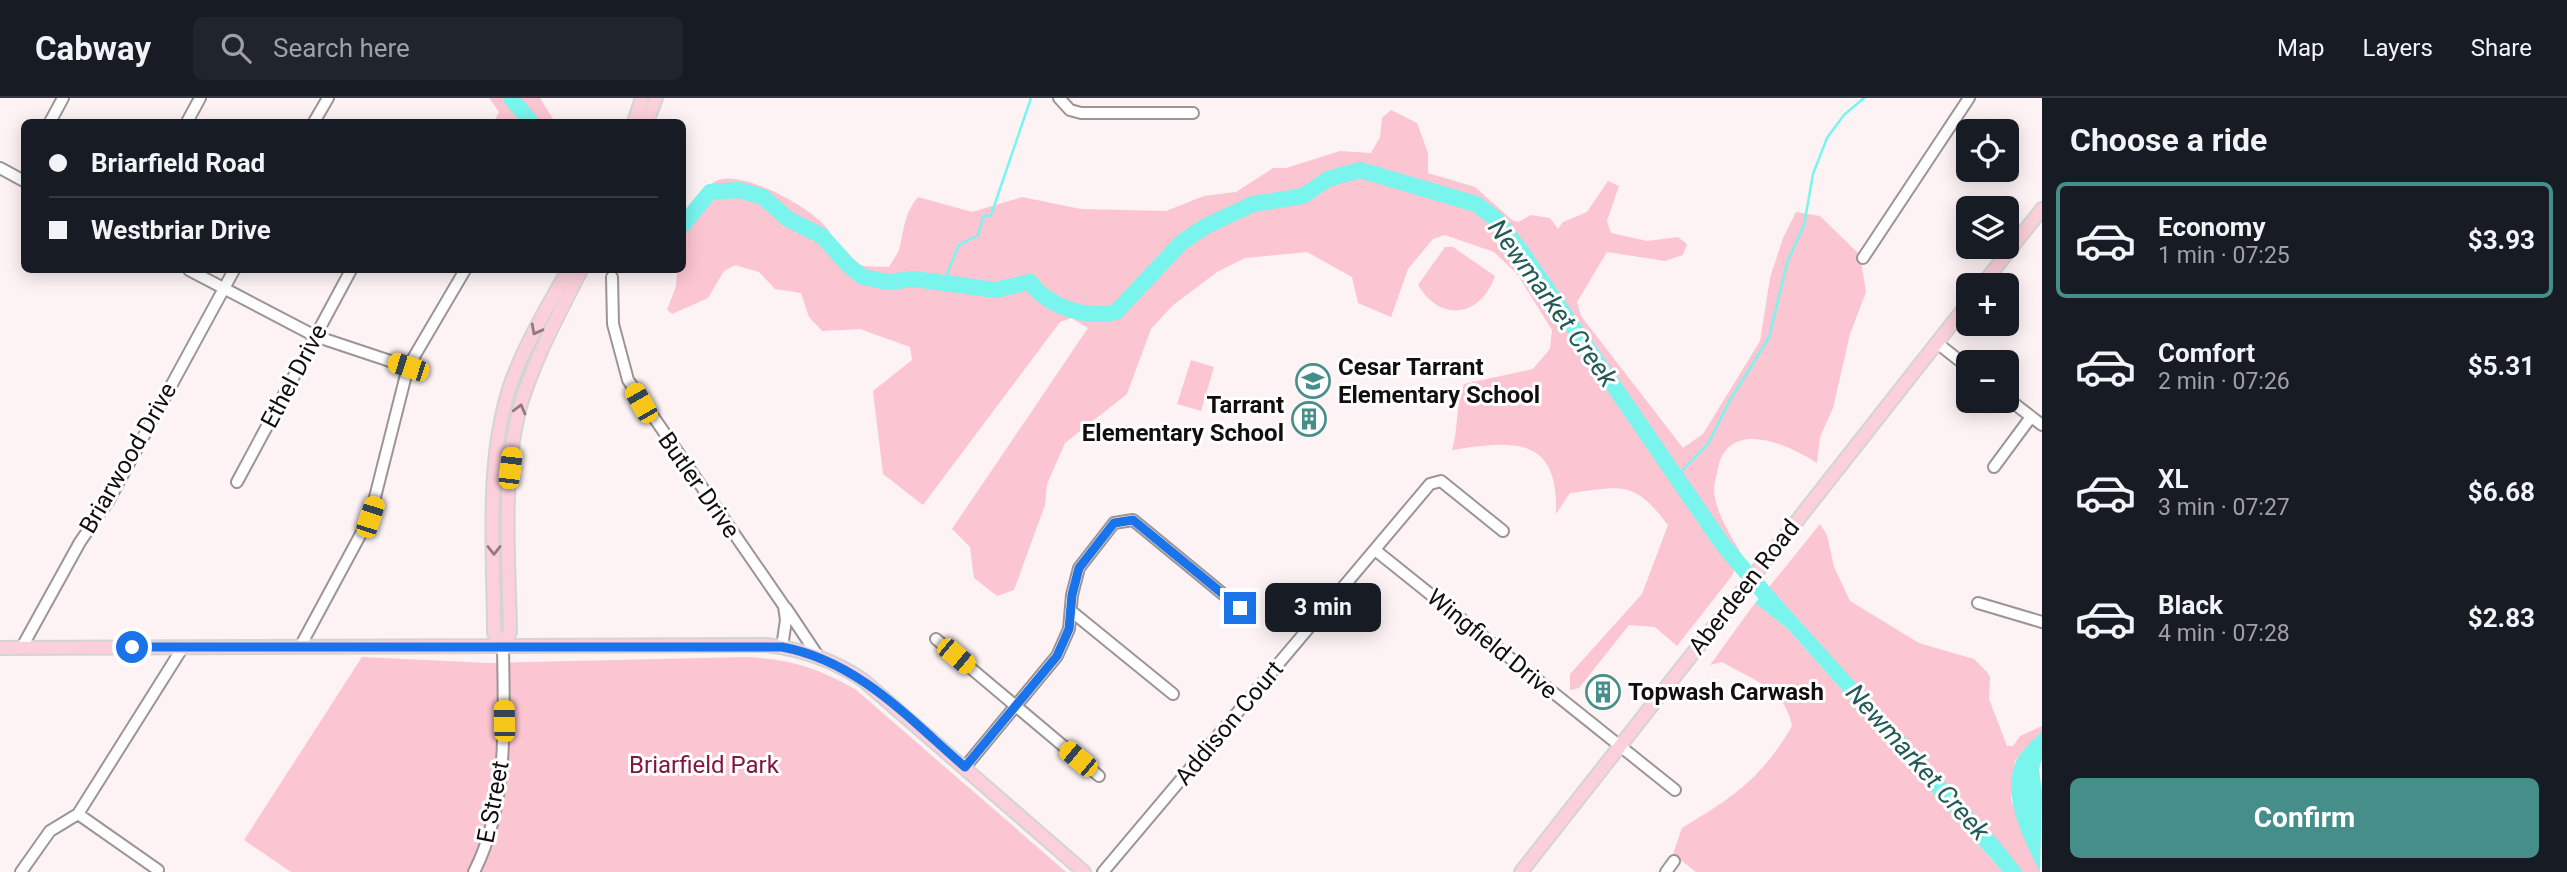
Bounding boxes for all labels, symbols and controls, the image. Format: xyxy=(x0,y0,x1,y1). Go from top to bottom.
search box xyxy=(193,17,683,80)
text: Cabway xyxy=(35,29,151,68)
icon: search xyxy=(217,29,255,67)
text: Search here xyxy=(273,33,410,63)
text: Map xyxy=(2277,34,2325,62)
text: Layers xyxy=(2363,34,2433,62)
text: Share xyxy=(2471,34,2532,62)
map controls xyxy=(1956,119,2019,413)
button: locate xyxy=(1956,119,2019,182)
text: Choose a ride xyxy=(2070,121,2267,159)
text: Briarfield Road xyxy=(91,148,265,178)
button: layers xyxy=(1956,196,2019,259)
icon: car xyxy=(2074,209,2137,272)
text: Economy xyxy=(2158,212,2265,242)
water label: Newmarket Creek xyxy=(1482,213,1624,393)
text: Westbriar Drive xyxy=(91,215,271,245)
text: $3.93 xyxy=(2468,225,2535,255)
text: 1 min · 07:25 xyxy=(2158,242,2290,269)
button: + xyxy=(1956,273,2019,336)
street label: Ethel Drive xyxy=(255,319,333,433)
one-way arrow xyxy=(531,322,544,335)
icon: car xyxy=(2074,335,2137,398)
text: Comfort xyxy=(2158,338,2255,368)
button: − xyxy=(1956,350,2019,413)
car xyxy=(385,351,432,383)
text: $5.31 xyxy=(2468,351,2535,381)
place label: Cesar Tarrant Elementary School xyxy=(1338,353,1540,409)
school or university icon: Cesar Tarrant Elementary School xyxy=(1294,362,1332,400)
text: 2 min · 07:26 xyxy=(2158,368,2290,395)
street label: Briarwood Drive xyxy=(74,378,182,538)
car xyxy=(622,380,661,426)
place label: Tarrant Elementary School xyxy=(1082,391,1284,447)
building icon: Tarrant Elementary School xyxy=(1290,400,1328,438)
one-way arrow xyxy=(512,403,526,415)
street label: Butler Drive xyxy=(652,427,746,543)
car xyxy=(498,446,523,490)
icon: car xyxy=(2074,461,2137,524)
text: XL xyxy=(2158,464,2189,494)
text: $6.68 xyxy=(2468,477,2535,507)
car xyxy=(354,494,387,540)
text: 3 min · 07:27 xyxy=(2158,494,2290,521)
street label: Aberdeen Road xyxy=(1683,514,1805,660)
one-way arrow xyxy=(486,545,502,556)
street label: Wingfield Drive xyxy=(1421,583,1563,705)
callout: 3 min xyxy=(1264,584,1380,632)
icon: car xyxy=(2074,587,2137,650)
text: Black xyxy=(2158,590,2223,620)
route end xyxy=(1224,592,1256,624)
text: 3 min xyxy=(1294,594,1352,621)
text: $2.83 xyxy=(2468,603,2535,633)
text: 4 min · 07:28 xyxy=(2158,620,2290,647)
route start xyxy=(116,631,148,663)
car xyxy=(934,634,979,678)
street label: Addison Court xyxy=(1169,655,1289,791)
building icon: Topwash Carwash xyxy=(1584,673,1622,711)
place label: Topwash Carwash xyxy=(1628,678,1824,706)
water label: Newmarket Creek xyxy=(1840,678,1997,847)
car xyxy=(494,700,515,742)
car xyxy=(1056,737,1101,781)
park label: Briarfield Park xyxy=(629,751,780,779)
street label: E Street xyxy=(471,758,515,845)
button: Confirm xyxy=(2070,778,2539,858)

